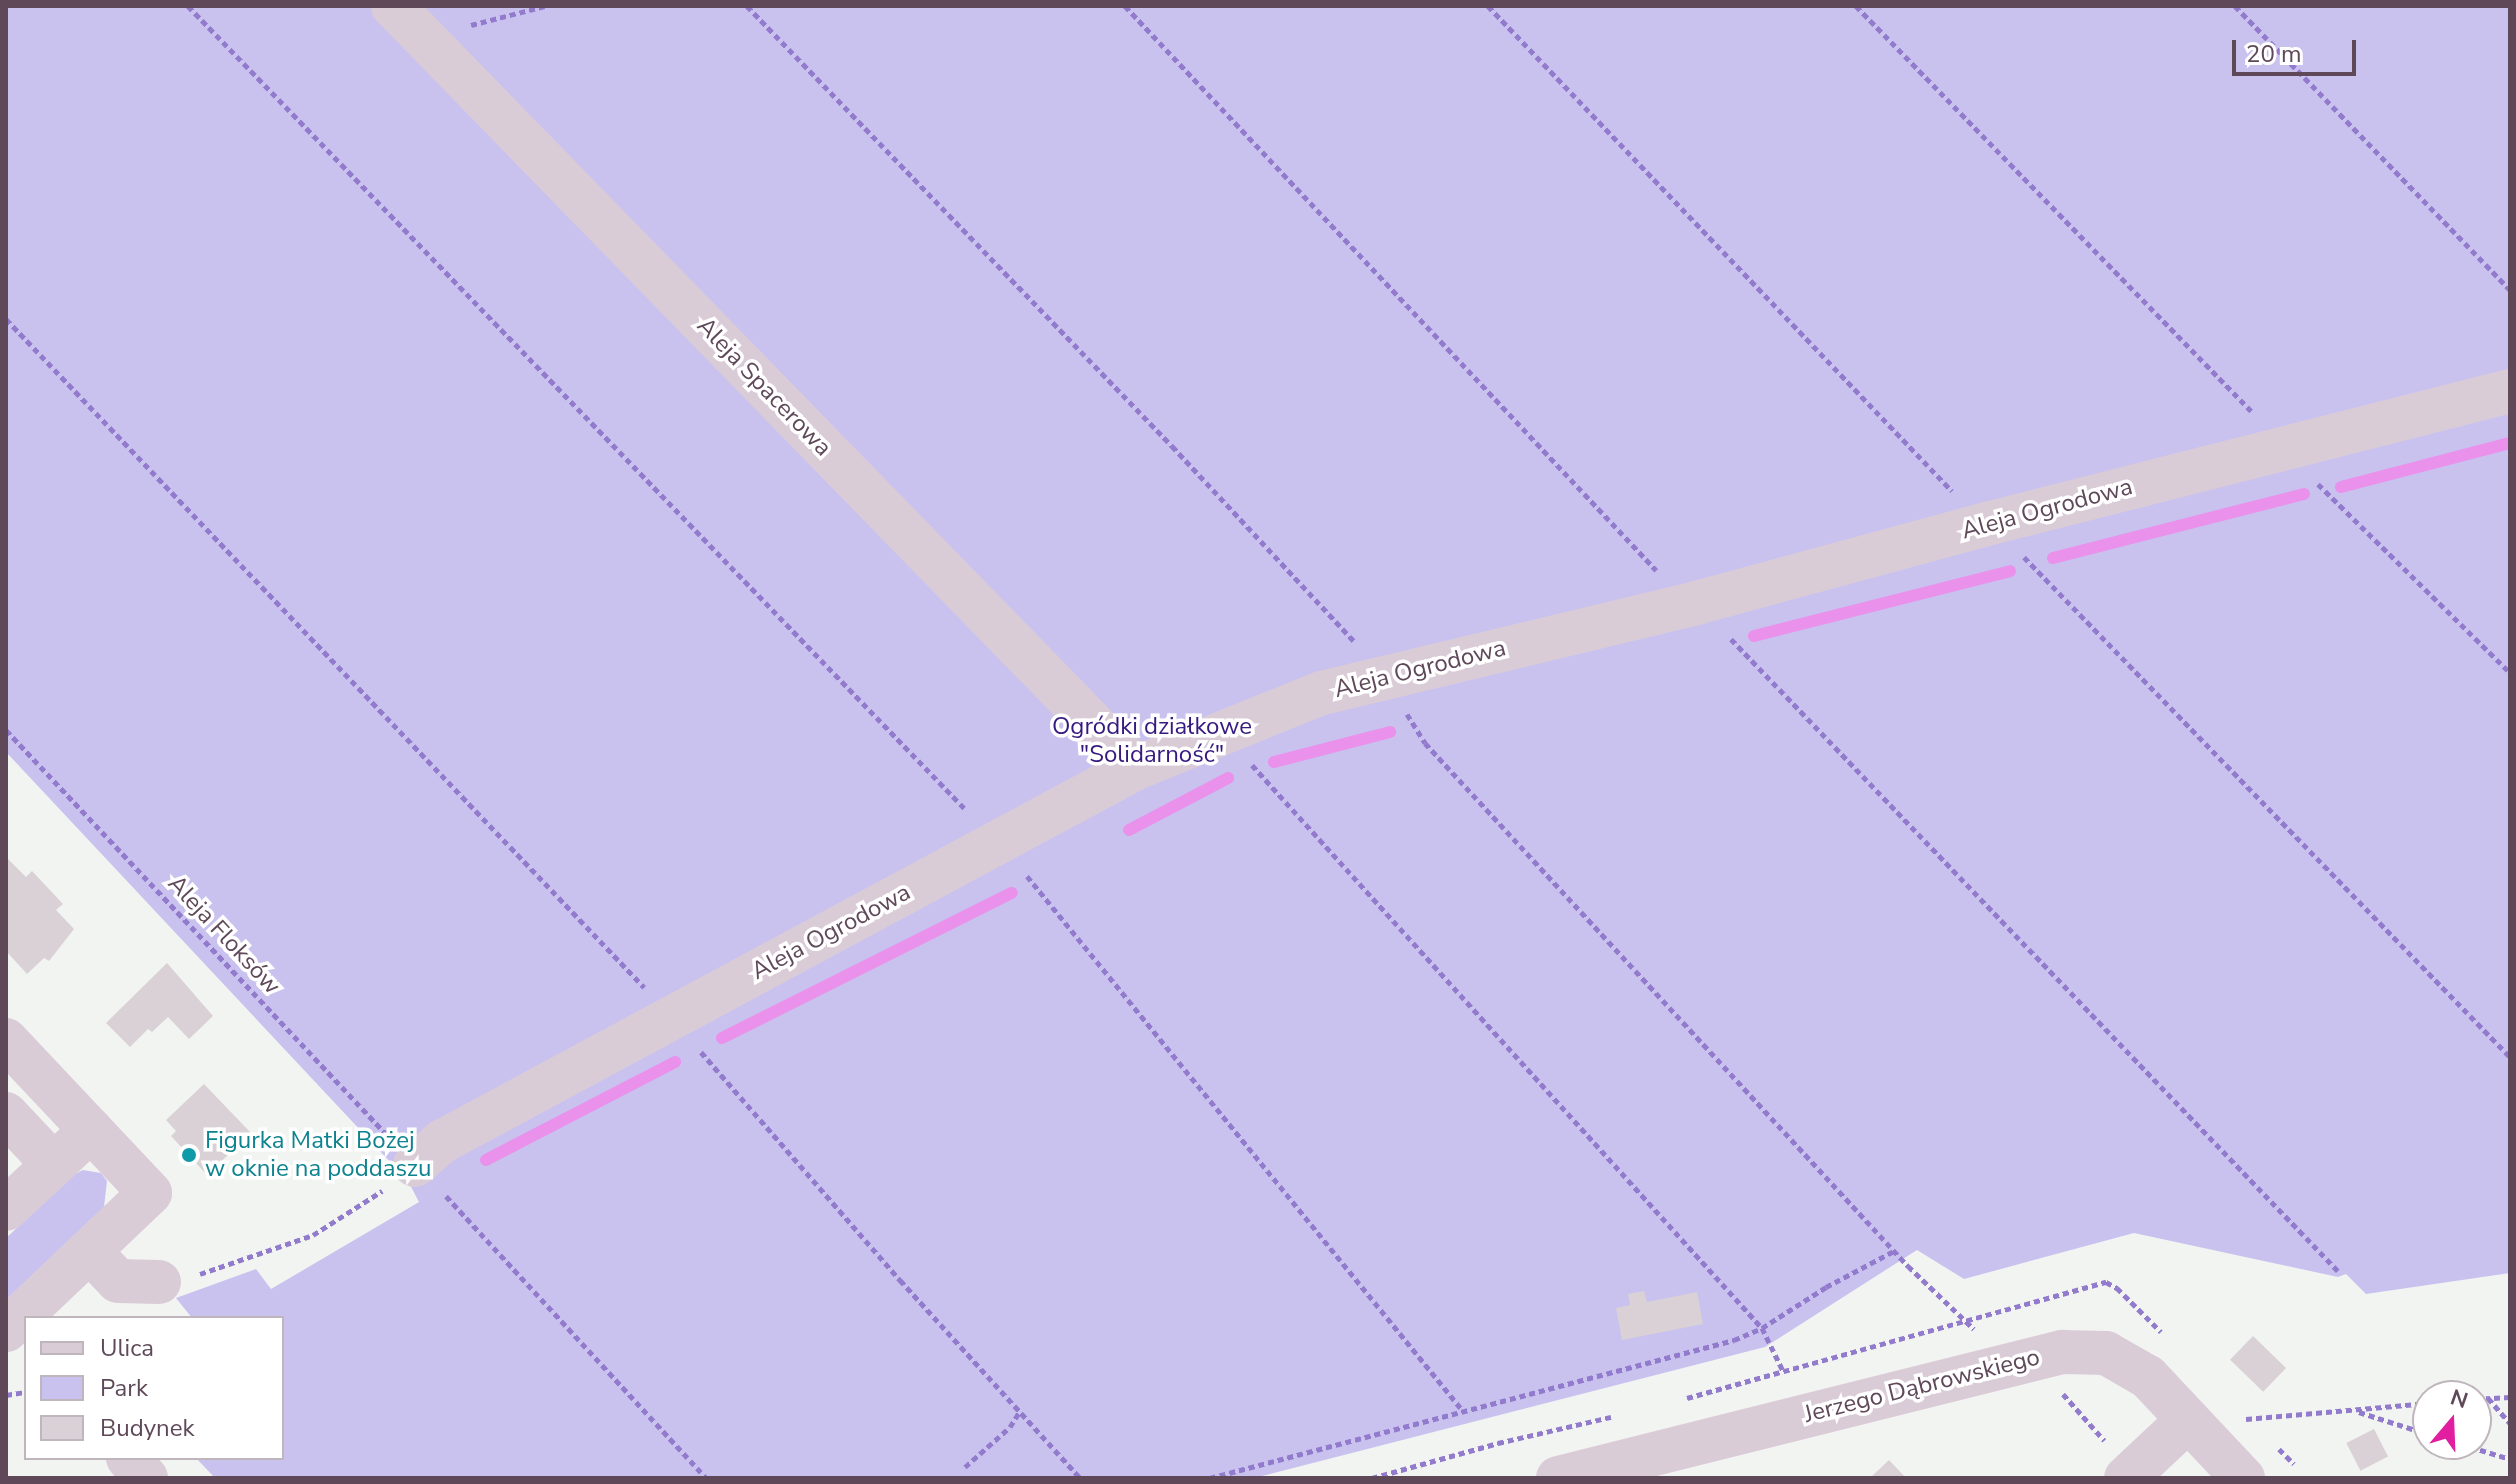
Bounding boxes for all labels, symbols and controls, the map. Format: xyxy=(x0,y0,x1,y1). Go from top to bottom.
scale bar xyxy=(2236,24,2360,74)
text: 20 m xyxy=(2246,38,2302,70)
street label: Aleja Spacerowa xyxy=(691,312,837,462)
street label: Aleja Ogrodowa xyxy=(1958,472,2136,546)
street label: Aleja Ogrodowa xyxy=(1331,634,1509,704)
park label: Ogródki działkowe "Solidarność" xyxy=(1052,713,1252,769)
street label: Aleja Floksów xyxy=(162,870,286,1000)
street label: Aleja Ogrodowa xyxy=(747,878,915,986)
place label: Figurka Matki Bożej w oknie na poddaszu xyxy=(205,1127,431,1183)
marker: Figurka Matki Bożej w oknie na poddaszu xyxy=(180,1146,198,1164)
legend xyxy=(24,1316,284,1460)
text: Ulica xyxy=(100,1332,154,1364)
street label: Jerzego Dąbrowskiego xyxy=(1801,1343,2043,1429)
text: Park xyxy=(100,1372,148,1404)
north arrow xyxy=(2412,1380,2492,1460)
text: N xyxy=(2446,1382,2472,1416)
text: Budynek xyxy=(100,1412,194,1444)

